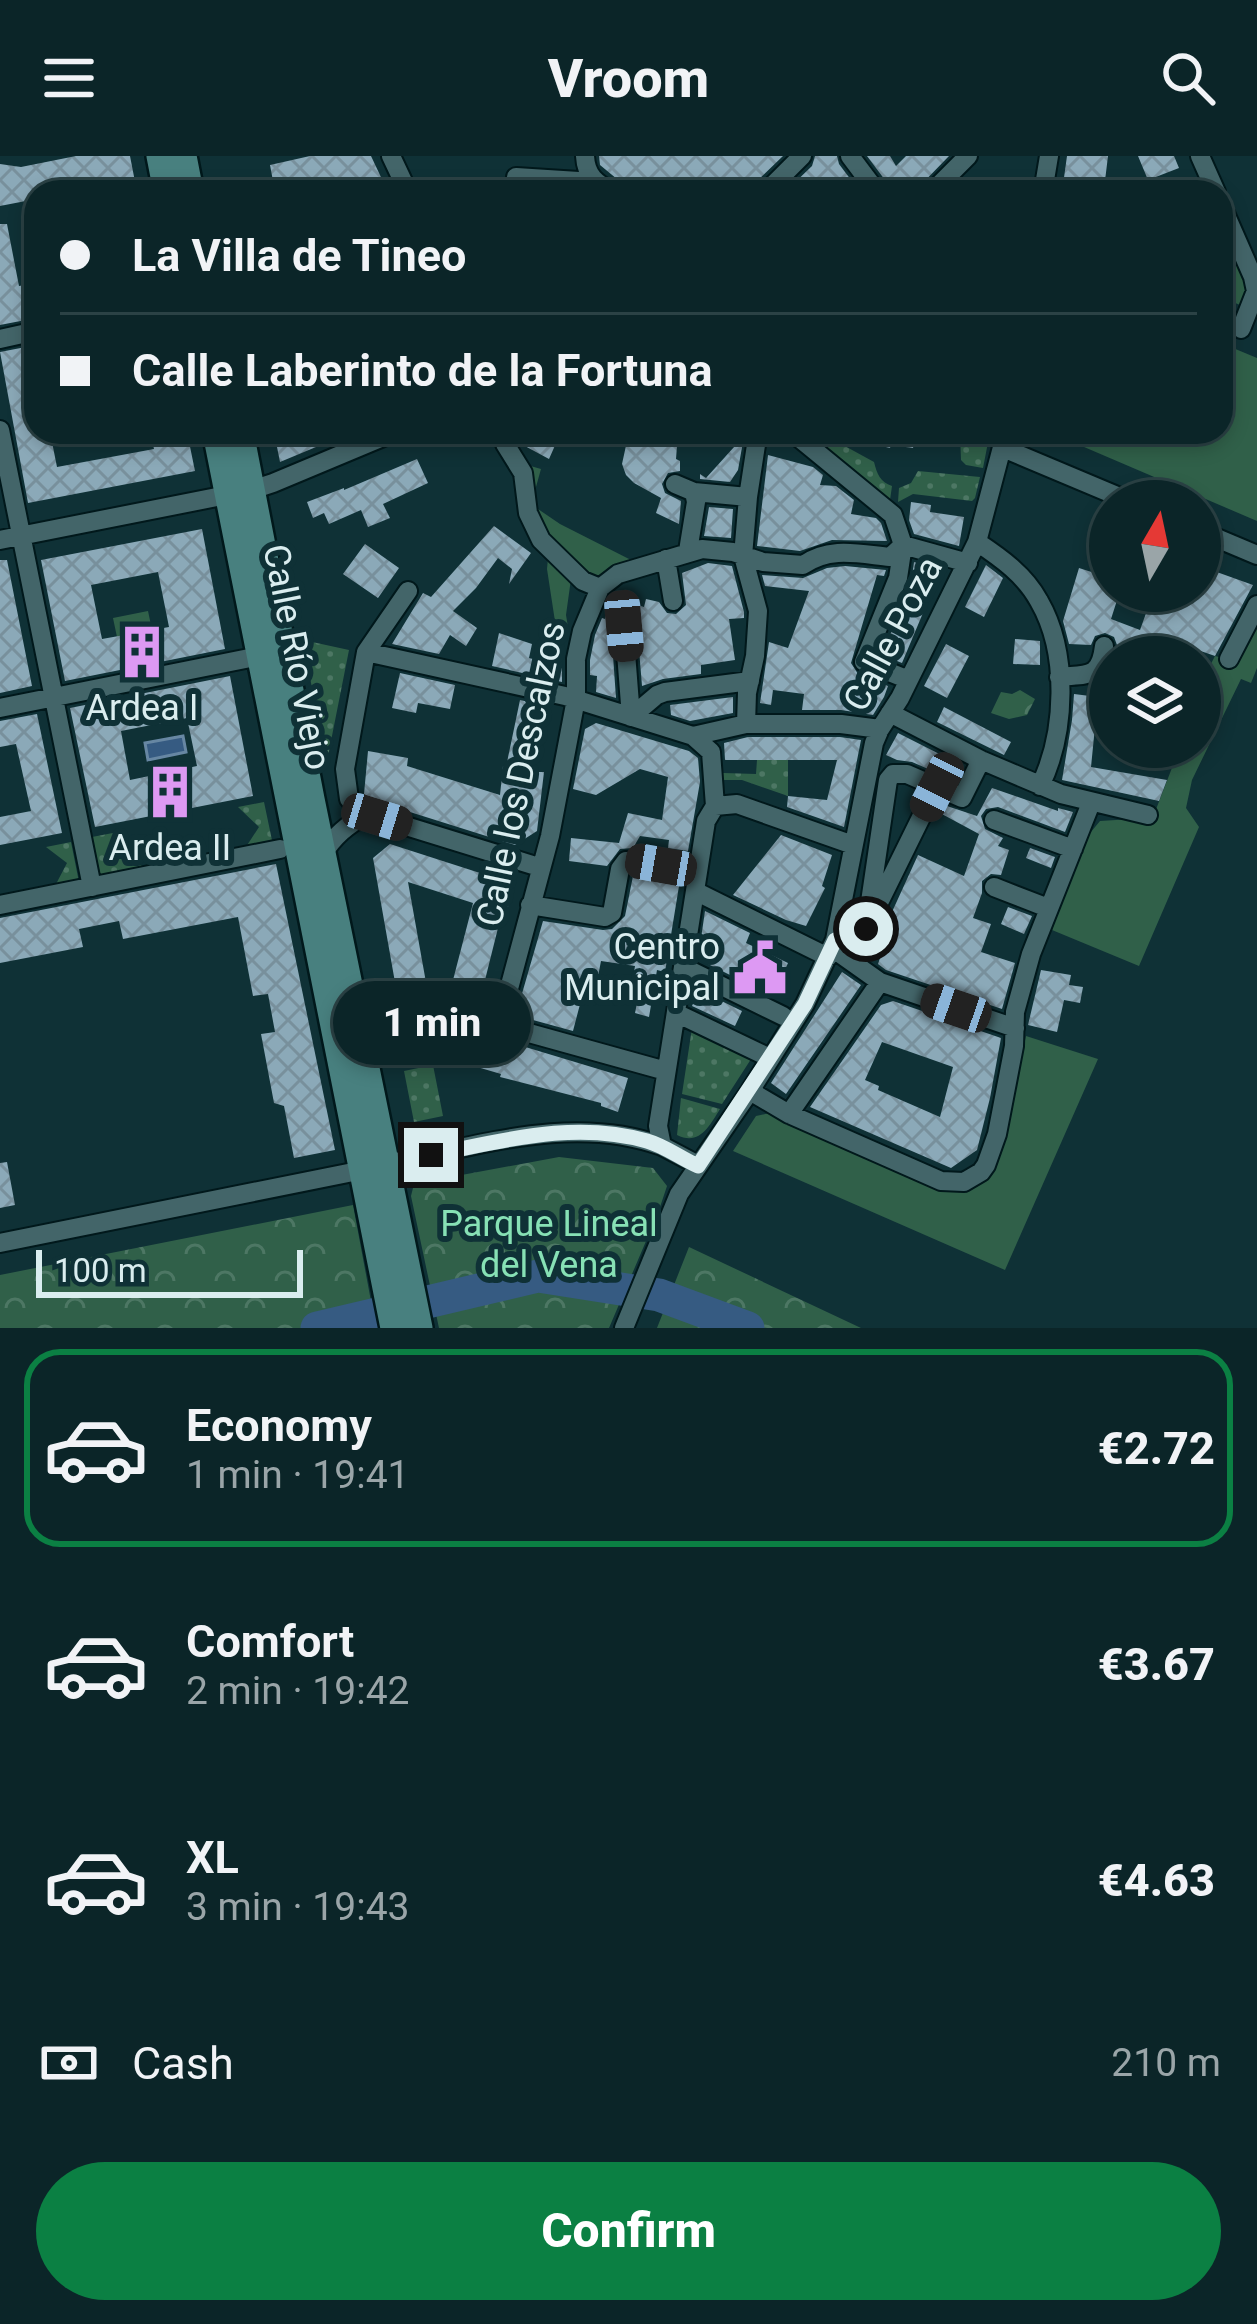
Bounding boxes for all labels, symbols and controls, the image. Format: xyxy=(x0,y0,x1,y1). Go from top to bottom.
icon: menu xyxy=(36,45,102,111)
icon: search xyxy=(1155,45,1221,111)
text: Vroom xyxy=(548,47,709,110)
text: La Villa de Tineo xyxy=(132,229,466,282)
text: Calle Laberinto de la Fortuna xyxy=(132,344,713,397)
north arrow xyxy=(1089,480,1221,612)
map controls xyxy=(1089,480,1221,768)
street label: Calle Río Viejo xyxy=(255,541,339,773)
street label: Calle Poza xyxy=(835,550,951,718)
car xyxy=(603,589,645,663)
street label: Calle los Descalzos xyxy=(468,618,574,930)
building icon: Ardea I xyxy=(113,623,171,681)
button: layers xyxy=(1089,636,1221,768)
place label: Ardea I xyxy=(85,687,199,729)
car xyxy=(905,747,969,827)
building icon: Ardea II xyxy=(141,763,199,821)
car xyxy=(337,789,417,845)
place label: Ardea II xyxy=(109,827,231,869)
car xyxy=(622,841,700,889)
route start xyxy=(839,902,893,956)
place label: Centro Municipal xyxy=(564,926,720,1009)
public building icon: Centro Municipal xyxy=(731,939,789,997)
car xyxy=(916,979,996,1037)
callout: 1 min xyxy=(332,981,530,1065)
text: 1 min xyxy=(383,1000,481,1046)
route end xyxy=(404,1128,458,1182)
park label: Parque Lineal del Vena xyxy=(440,1203,658,1286)
scale bar xyxy=(36,1244,303,1297)
text: 100 m xyxy=(54,1251,147,1290)
icon: car xyxy=(42,1394,150,1502)
text: Economy xyxy=(186,1399,372,1452)
text: €2.72 xyxy=(1098,1422,1215,1475)
text: 1 min · 19:41 xyxy=(186,1452,409,1498)
icon: car xyxy=(42,1610,150,1718)
text: Comfort xyxy=(186,1615,354,1668)
text: €3.67 xyxy=(1098,1638,1215,1691)
text: 2 min · 19:42 xyxy=(186,1668,409,1714)
icon: car xyxy=(42,1826,150,1934)
text: XL xyxy=(186,1831,239,1884)
text: €4.63 xyxy=(1098,1854,1215,1907)
text: 3 min · 19:43 xyxy=(186,1884,409,1930)
icon: cash xyxy=(36,2030,102,2096)
text: Cash xyxy=(132,2037,234,2090)
text: 210 m xyxy=(1111,2040,1221,2086)
button: Confirm xyxy=(36,2162,1221,2300)

